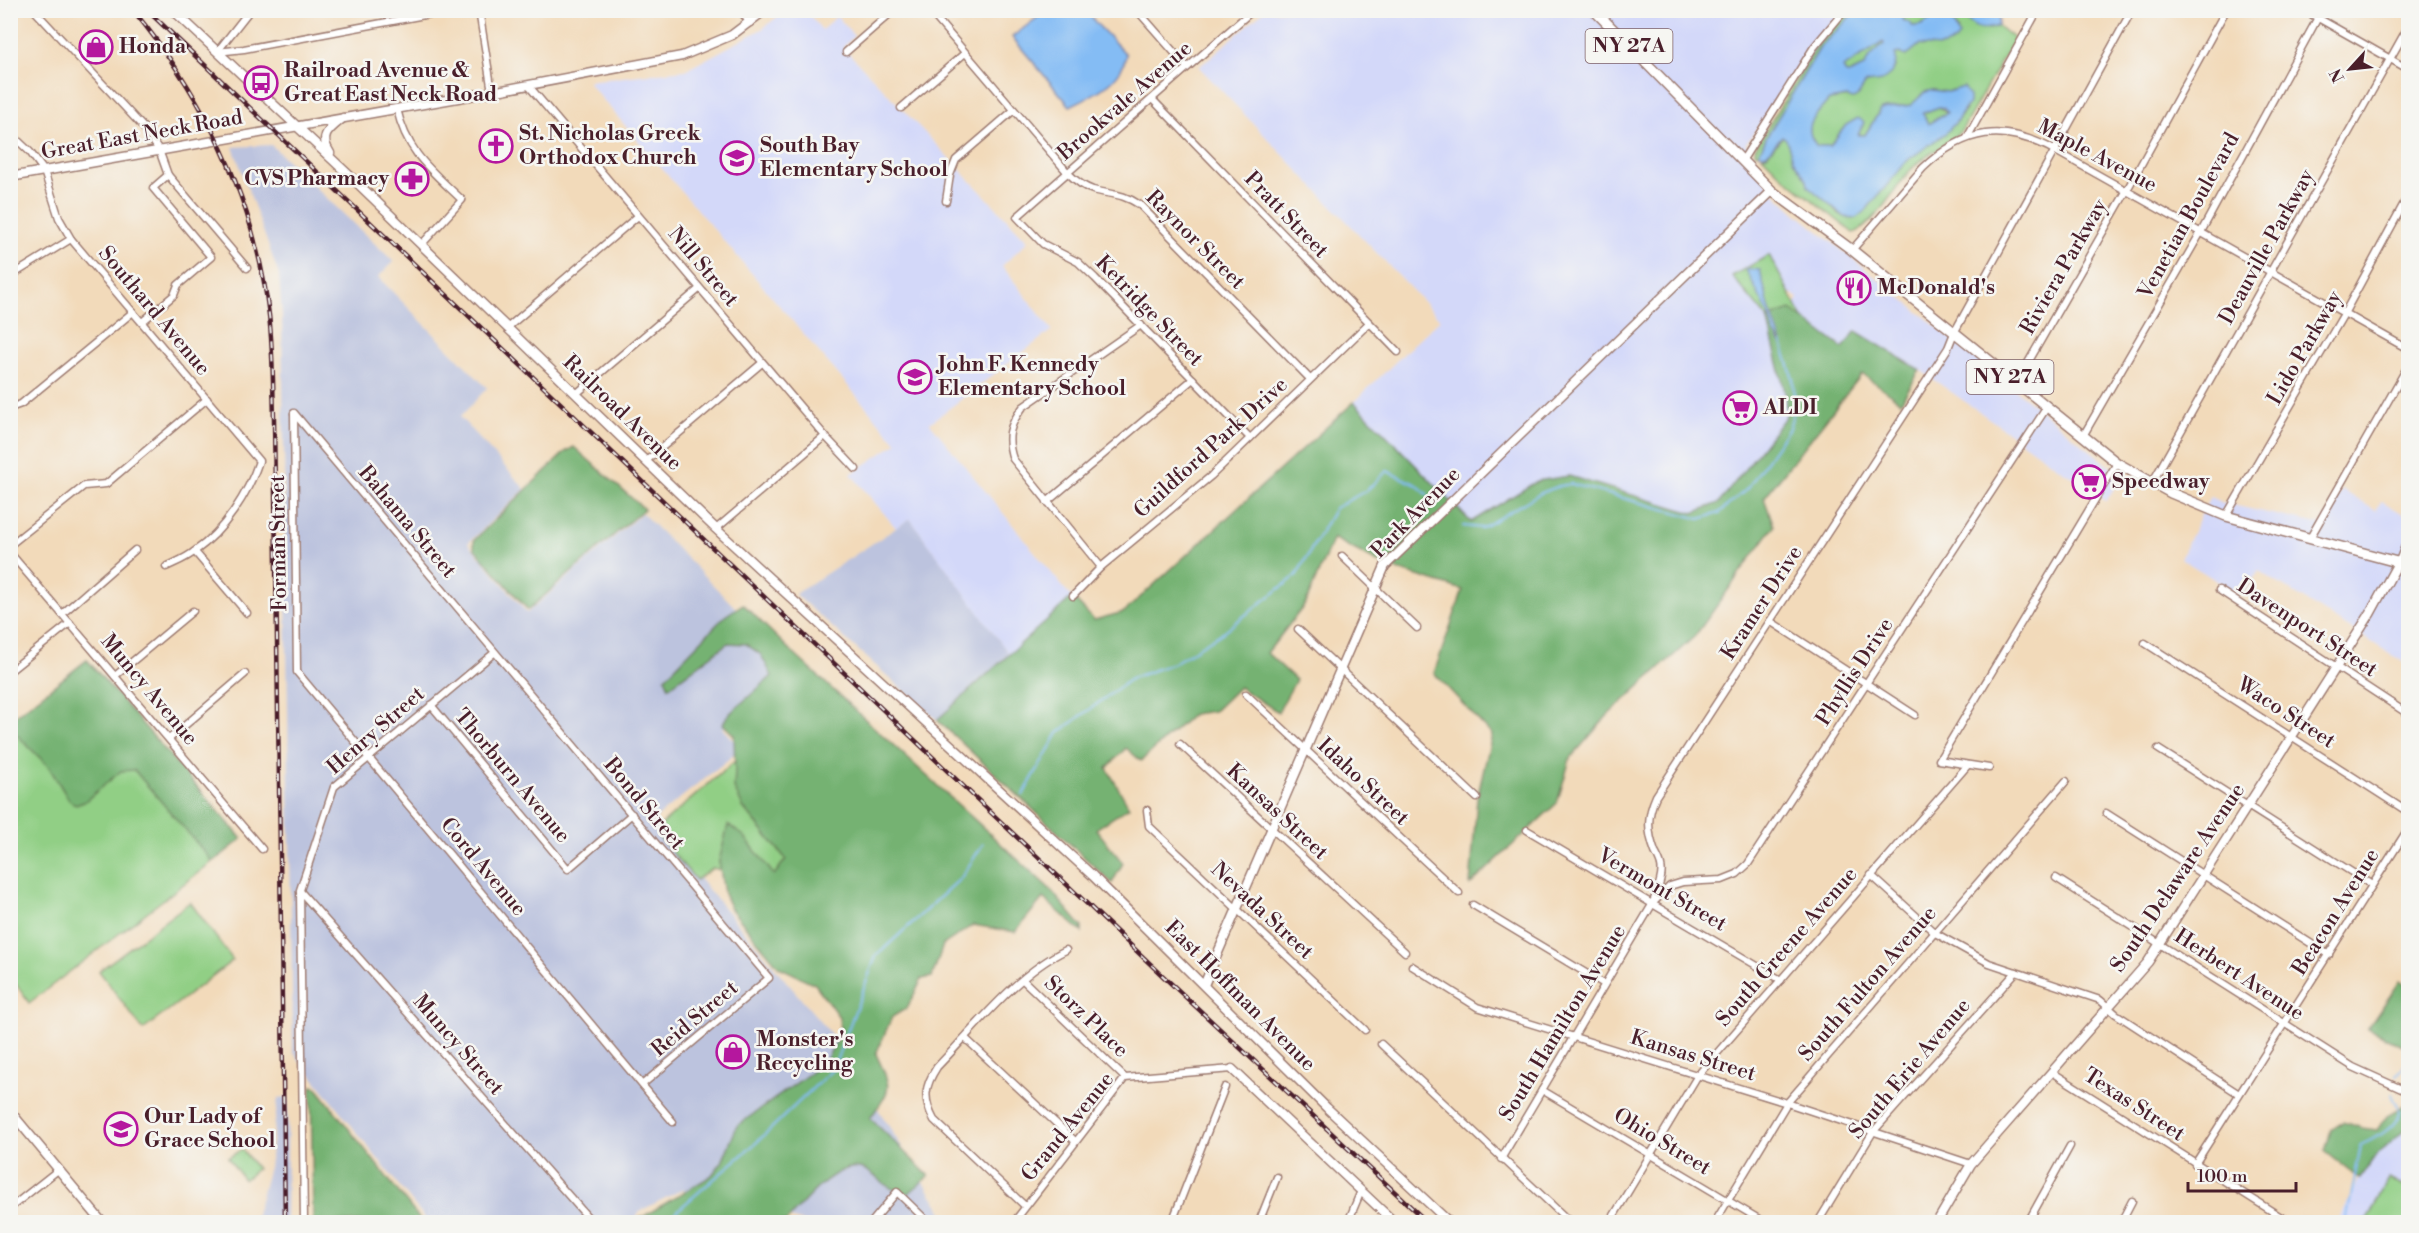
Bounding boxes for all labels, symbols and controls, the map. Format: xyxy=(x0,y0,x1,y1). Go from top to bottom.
shop icon: Honda xyxy=(78,29,114,65)
road number: NY 27A xyxy=(1586,29,1672,63)
place label: Honda xyxy=(119,34,187,60)
street label: Brookvale Avenue xyxy=(1052,36,1197,167)
north arrow xyxy=(2320,39,2380,99)
place label: Railroad Avenue & Great East Neck Road xyxy=(284,58,497,108)
bus stop icon: Railroad Avenue & Great East Neck Road xyxy=(243,65,279,101)
text: N xyxy=(2326,65,2349,86)
street label: Great East Neck Road xyxy=(39,104,245,166)
street label: Maple Avenue xyxy=(2033,114,2161,198)
place label: St. Nicholas Greek Orthodox Church xyxy=(519,121,701,171)
church icon: St. Nicholas Greek Orthodox Church xyxy=(478,128,514,164)
street label: Venetian Boulevard xyxy=(2132,128,2245,304)
place label: South Bay Elementary School xyxy=(760,133,948,183)
school or university icon: South Bay Elementary School xyxy=(719,140,755,176)
pharmacy icon: CVS Pharmacy xyxy=(394,161,430,197)
street label: Deauville Parkway xyxy=(2214,164,2321,329)
place label: CVS Pharmacy xyxy=(244,166,389,192)
street label: Pratt Street xyxy=(1238,166,1334,264)
street label: Raynor Street xyxy=(1140,185,1251,296)
street label: Riviera Parkway xyxy=(2015,194,2114,339)
street label: Nill Street xyxy=(662,222,744,313)
street label: Southard Avenue xyxy=(92,241,216,381)
street label: Ketridge Street xyxy=(1090,250,1209,372)
restaurant icon: McDonald's xyxy=(1836,270,1872,306)
place label: McDonald's xyxy=(1877,275,1995,301)
street label: Lido Parkway xyxy=(2262,285,2349,410)
street label: Railroad Avenue xyxy=(557,350,687,476)
place label: John F. Kennedy Elementary School xyxy=(935,352,1126,402)
school or university icon: John F. Kennedy Elementary School xyxy=(897,359,933,395)
road number: NY 27A xyxy=(1966,360,2054,394)
street label: Guildford Park Drive xyxy=(1129,372,1293,524)
supermarket icon: ALDI xyxy=(1722,390,1758,426)
place label: ALDI xyxy=(1762,395,1817,421)
street label: Bahama Street xyxy=(352,460,462,584)
street label: Park Avenue xyxy=(1366,462,1466,564)
supermarket icon: Speedway xyxy=(2071,464,2107,500)
place label: Speedway xyxy=(2112,469,2210,495)
street label: Forman Street xyxy=(265,474,293,611)
street label: Kramer Drive xyxy=(1715,541,1809,665)
street label: Davenport Street xyxy=(2232,573,2383,683)
street label: Phyllis Drive xyxy=(1811,613,1899,731)
street label: Muncy Avenue xyxy=(95,629,203,751)
street label: Waco Street xyxy=(2231,671,2341,755)
street label: Henry Street xyxy=(322,681,431,781)
street label: Thorburn Avenue xyxy=(448,704,576,848)
street label: Idaho Street xyxy=(1312,733,1415,832)
street label: Bond Street xyxy=(597,752,690,856)
street label: Kansas Street xyxy=(1221,758,1334,866)
street label: South Delaware Avenue xyxy=(2105,779,2251,977)
street label: Cord Avenue xyxy=(434,812,532,922)
street label: Vermont Street xyxy=(1592,842,1732,938)
street label: Beacon Avenue xyxy=(2286,844,2385,981)
street label: Nevada Street xyxy=(1205,857,1319,965)
street label: South Greene Avenue xyxy=(1711,862,1863,1032)
street label: South Fulton Avenue xyxy=(1793,901,1943,1067)
street label: East Hoffman Avenue xyxy=(1159,915,1321,1077)
street label: South Hamilton Avenue xyxy=(1494,920,1632,1126)
street label: Herbert Avenue xyxy=(2169,923,2309,1027)
street label: Storz Place xyxy=(1039,971,1133,1063)
street label: Reid Street xyxy=(646,975,744,1063)
street label: Muncy Street xyxy=(407,989,509,1101)
street label: South Erie Avenue xyxy=(1844,993,1976,1145)
street label: Kansas Street xyxy=(1627,1025,1759,1088)
place label: Monster's Recycling xyxy=(756,1027,854,1077)
shop icon: Monster's Recycling xyxy=(715,1034,751,1070)
street label: Texas Street xyxy=(2078,1063,2190,1148)
street label: Grand Avenue xyxy=(1016,1067,1120,1187)
street label: Ohio Street xyxy=(1609,1103,1716,1182)
place label: Our Lady of Grace School xyxy=(144,1104,275,1154)
school or university icon: Our Lady of Grace School xyxy=(103,1111,139,1147)
scale bar xyxy=(2188,1155,2296,1193)
text: 100 m xyxy=(2197,1165,2248,1188)

